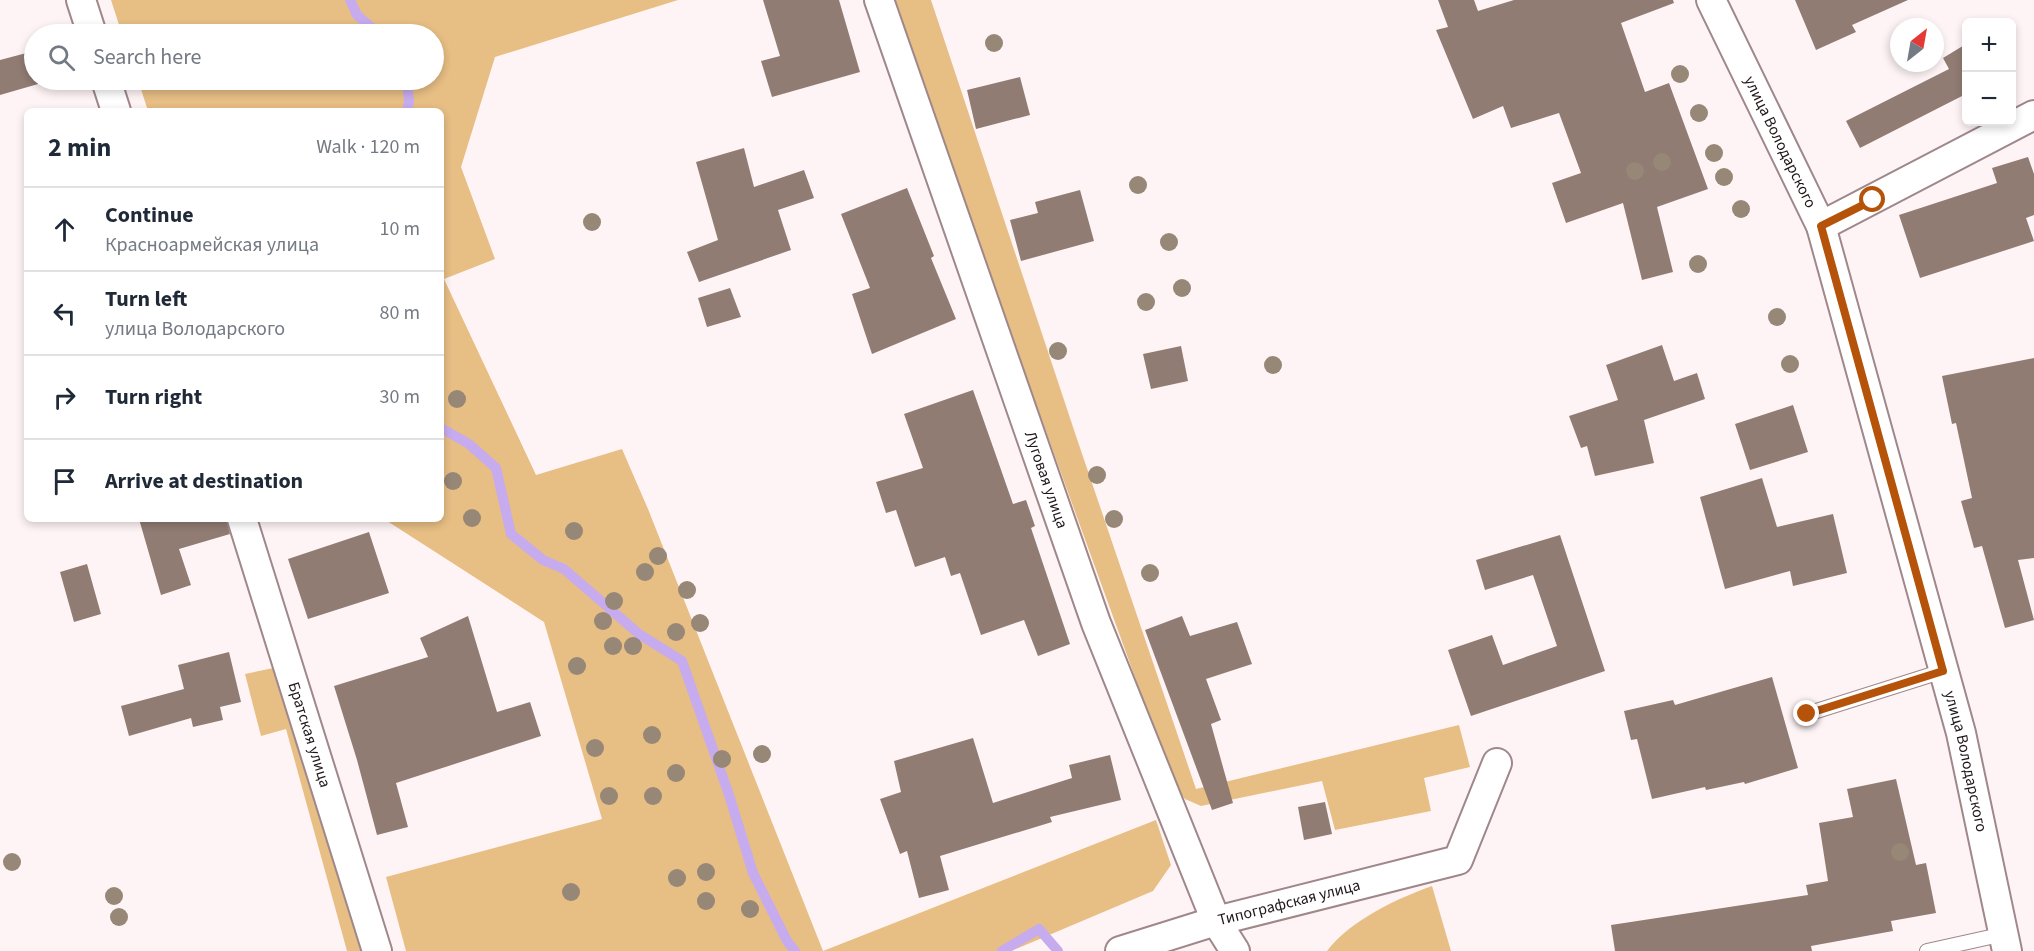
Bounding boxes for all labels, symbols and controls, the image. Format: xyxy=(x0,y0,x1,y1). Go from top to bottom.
north arrow xyxy=(1890,18,1944,72)
map controls xyxy=(1962,18,2016,126)
button: + xyxy=(1962,18,2016,72)
search box xyxy=(24,24,444,90)
icon: search xyxy=(45,41,78,74)
text: Search here xyxy=(93,41,201,73)
street label: улица Володарского xyxy=(1739,72,1822,212)
button: − xyxy=(1962,72,2016,126)
text: 2 min xyxy=(48,129,111,166)
text: Walk · 120 m xyxy=(316,133,420,161)
route start xyxy=(1859,186,1885,212)
text: Continue xyxy=(105,199,194,231)
icon: ahead xyxy=(48,213,81,246)
text: 10 m xyxy=(380,215,420,243)
text: Красноармейская улица xyxy=(105,231,319,259)
text: Turn left xyxy=(105,283,187,315)
icon: left xyxy=(48,297,81,330)
text: 80 m xyxy=(380,299,420,327)
text: улица Володарского xyxy=(105,315,285,343)
icon: right xyxy=(48,381,81,414)
text: Turn right xyxy=(105,381,202,413)
text: 30 m xyxy=(380,383,420,411)
street label: Луговая улица xyxy=(1019,428,1073,531)
icon: arrive xyxy=(48,465,81,498)
text: Arrive at destination xyxy=(105,465,303,497)
street label: Братская улица xyxy=(283,679,336,790)
street label: улица Володарского xyxy=(1939,688,1993,834)
route end xyxy=(1793,700,1819,726)
street label: Типографская улица xyxy=(1216,874,1363,931)

